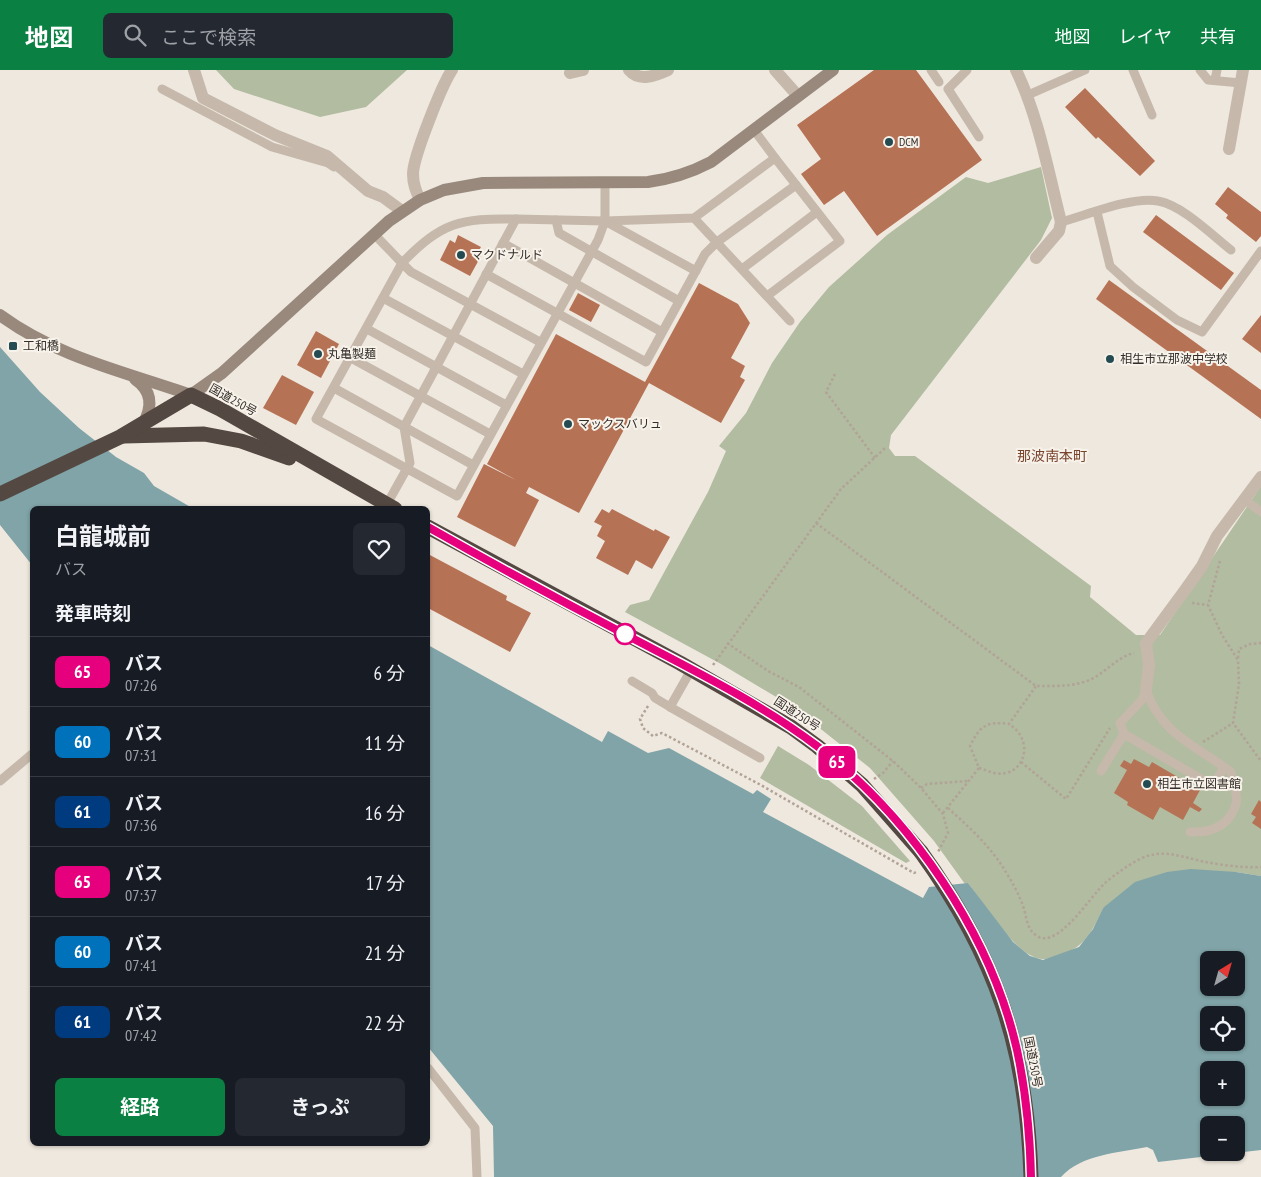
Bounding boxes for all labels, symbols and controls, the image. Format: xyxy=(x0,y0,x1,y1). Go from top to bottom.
search box xyxy=(103,13,453,58)
icon: search xyxy=(121,21,149,49)
text: 地図 xyxy=(25,22,73,53)
text: ここで検索 xyxy=(161,25,256,49)
text: 地図 xyxy=(1055,25,1091,48)
text: レイヤ xyxy=(1119,25,1172,48)
text: 共有 xyxy=(1200,25,1236,48)
place label: DCM xyxy=(899,134,918,149)
marker: DCM xyxy=(883,136,895,148)
place label: マクドナルド xyxy=(471,247,543,262)
marker: マクドナルド xyxy=(455,249,467,261)
place label: 工和橋 xyxy=(23,338,59,353)
marker: 工和橋 xyxy=(7,340,19,352)
place label: 丸亀製麺 xyxy=(328,346,376,361)
marker: 丸亀製麺 xyxy=(312,348,324,360)
place label: 相生市立那波中学校 xyxy=(1120,351,1228,366)
marker: 相生市立那波中学校 xyxy=(1104,353,1116,365)
street label: 国道250号 xyxy=(207,380,260,419)
place label: マックスバリュ xyxy=(578,416,662,431)
marker: マックスバリュ xyxy=(562,418,574,430)
district label: 那波南本町 xyxy=(1017,447,1087,465)
text: 白龍城前 xyxy=(55,521,151,552)
button: heart xyxy=(353,523,405,575)
text: バス xyxy=(55,559,87,579)
text: 発車時刻 xyxy=(55,601,131,625)
unlabelled marker xyxy=(614,623,636,645)
text: バス xyxy=(125,651,163,675)
text: 65 xyxy=(74,660,91,683)
text: 6 分 xyxy=(373,661,405,685)
text: 07:26 xyxy=(125,675,157,695)
street label: 国道250号 xyxy=(771,693,823,734)
text: バス xyxy=(125,721,163,745)
text: 60 xyxy=(74,730,91,753)
text: 11 分 xyxy=(365,731,405,755)
text: 07:31 xyxy=(125,745,157,765)
line badge: 65 xyxy=(814,746,860,778)
text: 65 xyxy=(828,750,846,773)
place label: 相生市立図書館 xyxy=(1157,776,1241,791)
marker: 相生市立図書館 xyxy=(1141,778,1153,790)
text: バス xyxy=(125,791,163,815)
text: 61 xyxy=(74,800,91,823)
text: 16 分 xyxy=(365,801,405,825)
text: 07:36 xyxy=(125,815,157,835)
text: バス xyxy=(125,861,163,885)
text: 65 xyxy=(74,870,91,893)
text: 17 分 xyxy=(366,871,405,895)
text: 07:37 xyxy=(125,885,157,905)
text: バス xyxy=(125,931,163,955)
text: 60 xyxy=(74,940,91,963)
text: 21 分 xyxy=(365,941,405,965)
north arrow xyxy=(1200,951,1245,996)
map controls xyxy=(1200,951,1245,1161)
text: 07:41 xyxy=(125,955,157,975)
text: バス xyxy=(125,1001,163,1025)
button: locate xyxy=(1200,1006,1245,1051)
text: 61 xyxy=(74,1010,91,1033)
text: 22 分 xyxy=(365,1011,405,1035)
text: 07:42 xyxy=(125,1025,157,1045)
street label: 国道250号 xyxy=(1021,1035,1046,1089)
button: + xyxy=(1200,1061,1245,1106)
button: 経路 xyxy=(55,1078,225,1136)
button: きっぷ xyxy=(235,1078,405,1136)
button: − xyxy=(1200,1116,1245,1161)

